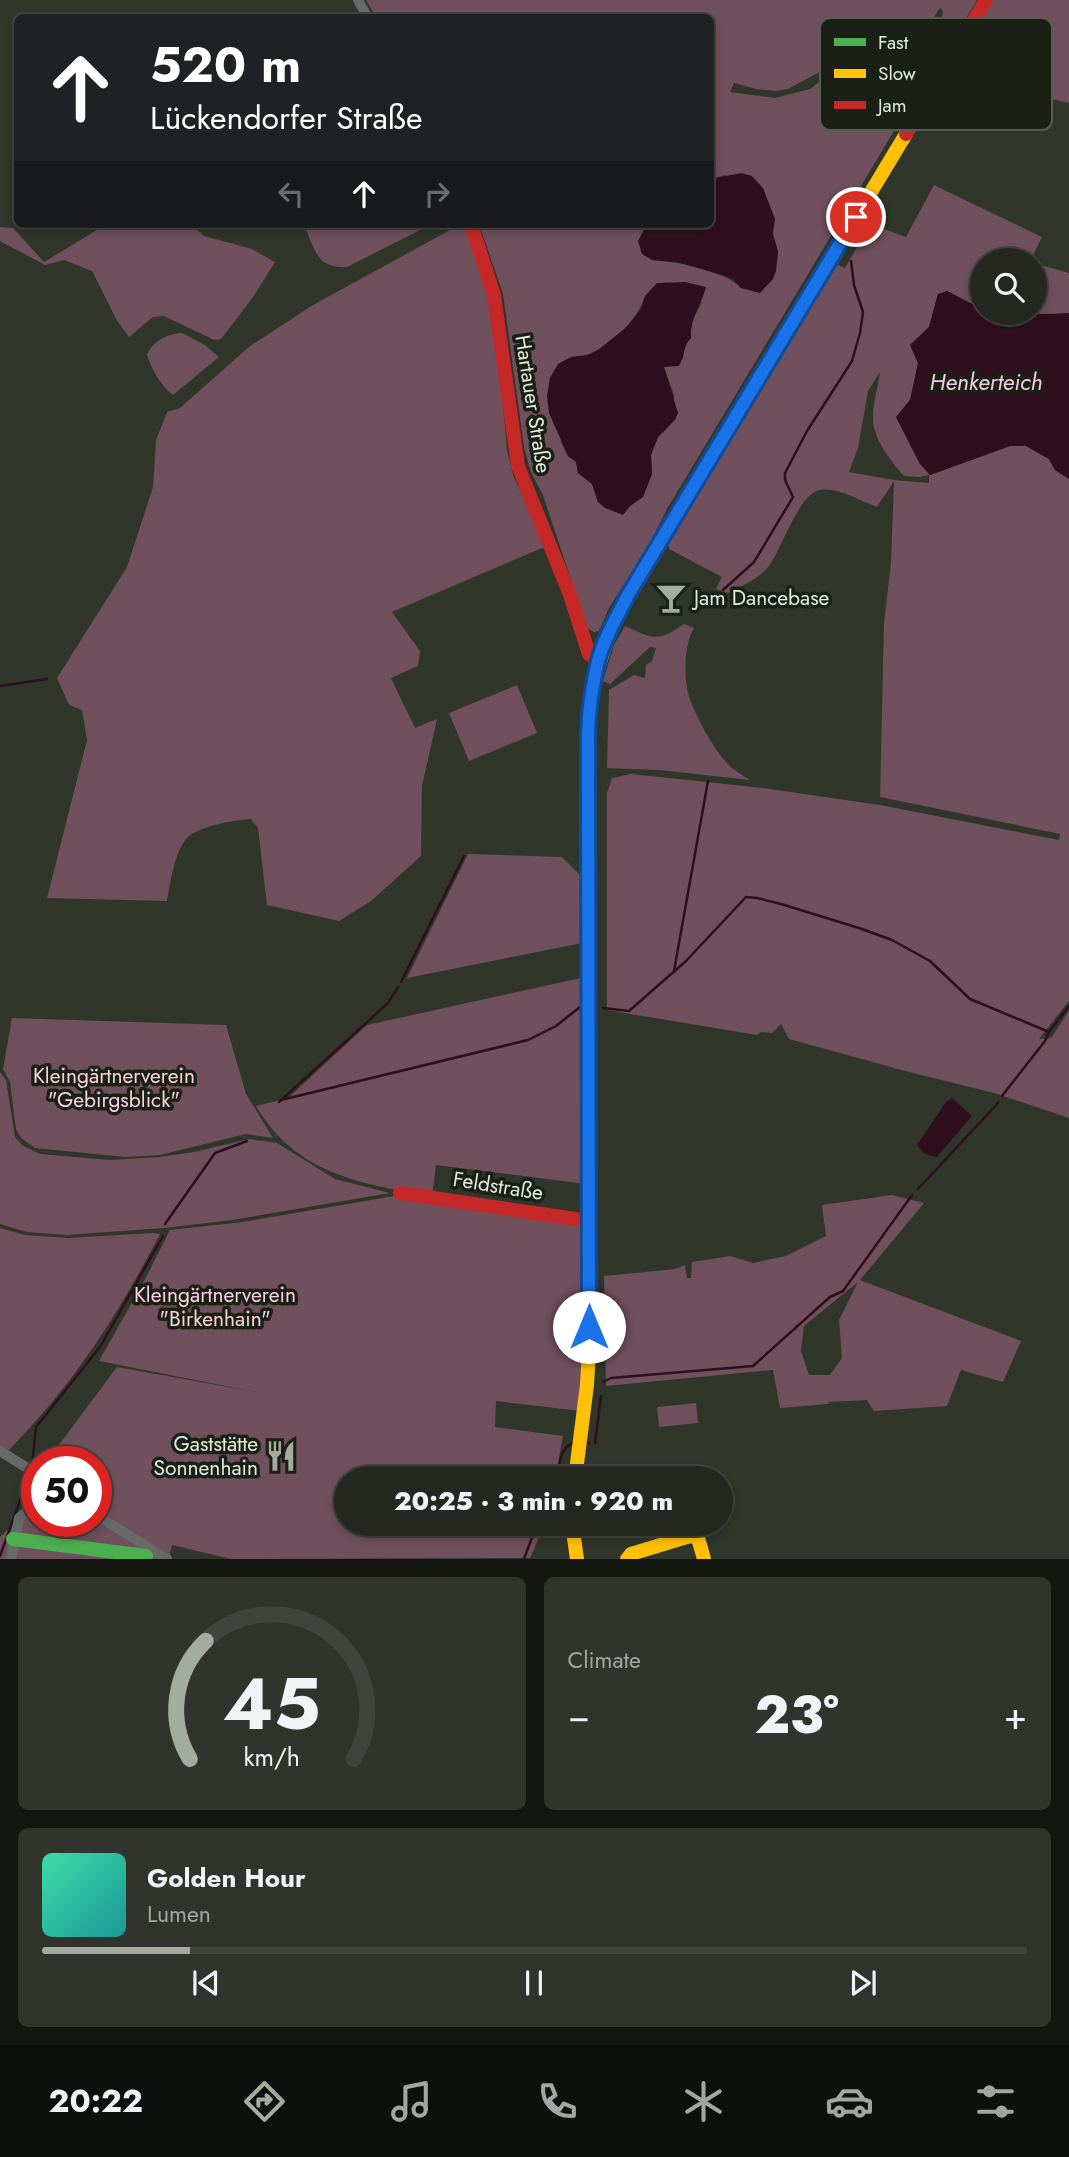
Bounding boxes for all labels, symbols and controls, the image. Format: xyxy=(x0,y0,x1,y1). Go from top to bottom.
legend xyxy=(820,18,1052,130)
text: Fast xyxy=(878,29,909,56)
text: 520 m xyxy=(150,30,301,100)
icon: ahead xyxy=(35,42,126,133)
text: Slow xyxy=(878,60,916,87)
text: Jam xyxy=(875,92,907,119)
text: Lückendorfer Straße xyxy=(150,95,422,141)
icon: left xyxy=(272,175,310,213)
icon: ahead xyxy=(345,175,383,213)
icon: right xyxy=(418,175,456,213)
pin xyxy=(826,187,886,247)
icon: arrive xyxy=(837,198,875,236)
map controls xyxy=(970,248,1047,325)
button: search xyxy=(970,248,1047,325)
street label: Hartauer Straße xyxy=(507,333,559,475)
water label: Henkerteich xyxy=(930,365,1042,399)
bar icon: Jam Dancebase xyxy=(654,581,688,615)
place label: Jam Dancebase xyxy=(691,583,830,613)
park label: Kleingärtnerverein "Gebirgsblick" xyxy=(33,1061,195,1115)
street label: Feldstraße xyxy=(451,1164,545,1208)
park label: Kleingärtnerverein "Birkenhain" xyxy=(134,1280,296,1334)
position arrow xyxy=(552,1290,626,1364)
place label: Gaststätte Sonnenhain xyxy=(154,1429,258,1483)
restaurant icon: Gaststätte Sonnenhain xyxy=(264,1439,298,1473)
speed limit sign: 50 xyxy=(21,1446,112,1537)
text: 20:25 · 3 min · 920 m xyxy=(394,1482,673,1520)
text: Climate xyxy=(568,1643,641,1677)
text: 45 xyxy=(223,1652,321,1757)
text: 23° xyxy=(754,1677,839,1753)
text: − xyxy=(568,1688,590,1743)
text: + xyxy=(1004,1688,1027,1743)
text: km/h xyxy=(243,1739,300,1775)
text: Golden Hour xyxy=(147,1859,306,1897)
text: Lumen xyxy=(147,1897,211,1931)
icon: previous xyxy=(187,1964,225,2002)
icon: pause xyxy=(515,1964,553,2002)
icon: next xyxy=(844,1964,882,2002)
icon: directions xyxy=(240,2077,289,2126)
icon: music xyxy=(387,2077,436,2126)
icon: phone xyxy=(533,2077,582,2126)
icon: climate xyxy=(679,2077,728,2126)
icon: car xyxy=(825,2077,874,2126)
icon: filters xyxy=(971,2077,1020,2126)
text: 20:22 xyxy=(49,2078,143,2124)

